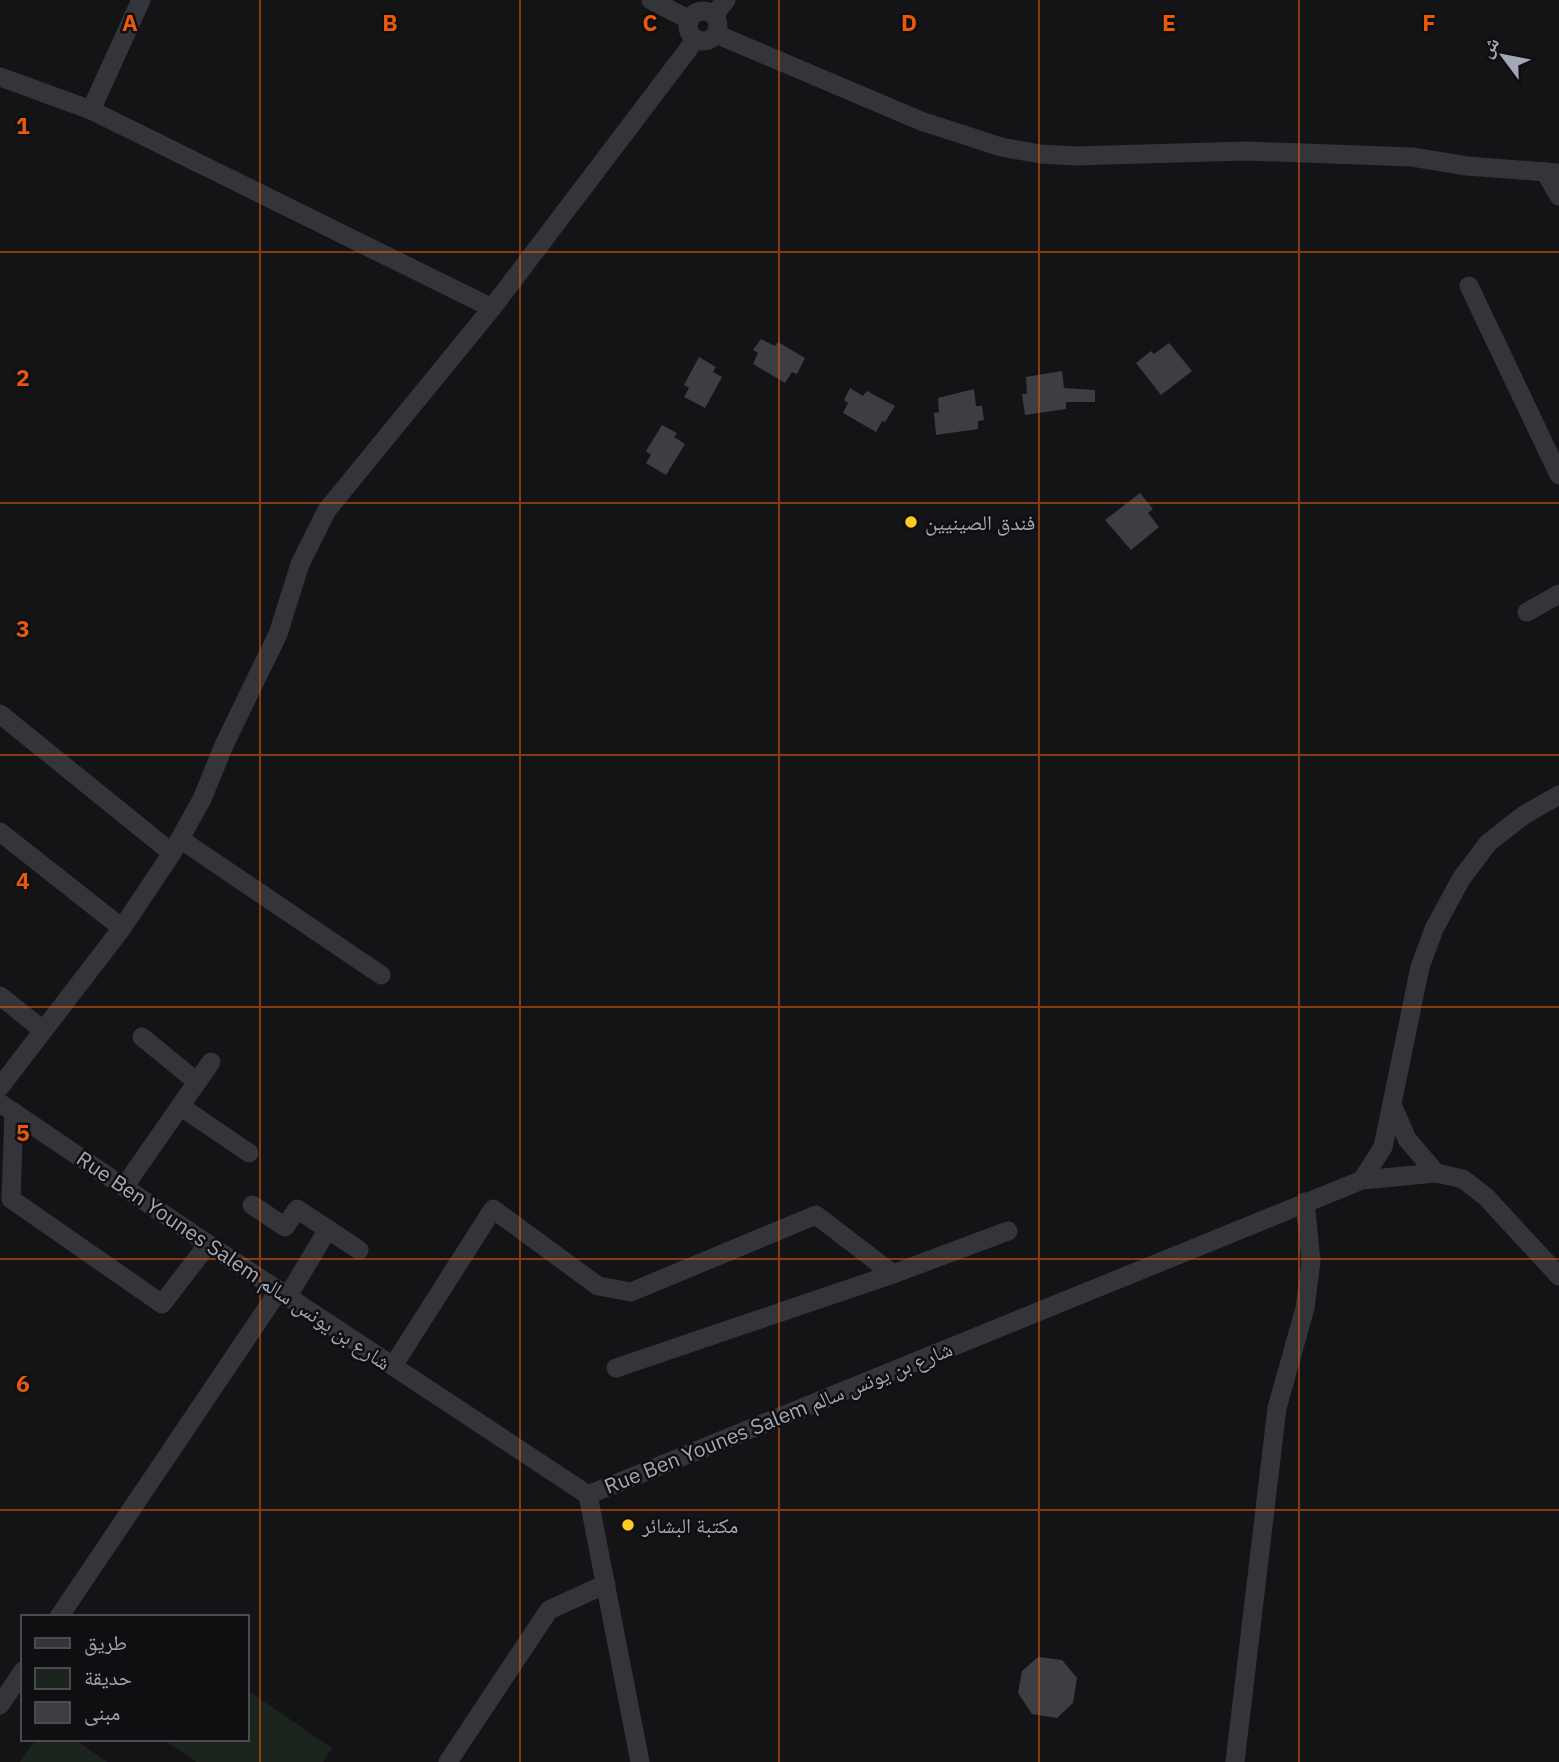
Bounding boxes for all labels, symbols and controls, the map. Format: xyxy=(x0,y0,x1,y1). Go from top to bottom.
text: A xyxy=(122,7,138,37)
text: B xyxy=(382,7,398,37)
text: C xyxy=(643,7,658,37)
text: D xyxy=(901,7,917,37)
text: E xyxy=(1162,7,1176,37)
text: F xyxy=(1422,7,1436,37)
north arrow xyxy=(1468,21,1538,91)
text: ش xyxy=(1473,32,1504,62)
text: 1 xyxy=(16,110,30,140)
text: 2 xyxy=(16,362,30,392)
place label: فندق الصينيين xyxy=(925,508,1035,536)
marker: فندق الصينيين xyxy=(903,514,919,530)
text: 3 xyxy=(16,613,30,643)
text: 4 xyxy=(16,865,30,895)
text: 5 xyxy=(16,1117,30,1147)
street label: Rue Ben Younes Salem شارع بن يونس سالم xyxy=(71,1144,397,1377)
street label: Rue Ben Younes Salem شارع بن يونس سالم xyxy=(600,1334,957,1501)
text: 6 xyxy=(16,1368,30,1398)
place label: مكتبة البشائر xyxy=(641,1511,738,1539)
marker: مكتبة البشائر xyxy=(620,1517,636,1533)
legend xyxy=(21,1615,248,1741)
text: طريق xyxy=(84,1628,127,1656)
text: حديقة xyxy=(84,1663,132,1691)
text: مبنى xyxy=(84,1698,120,1726)

